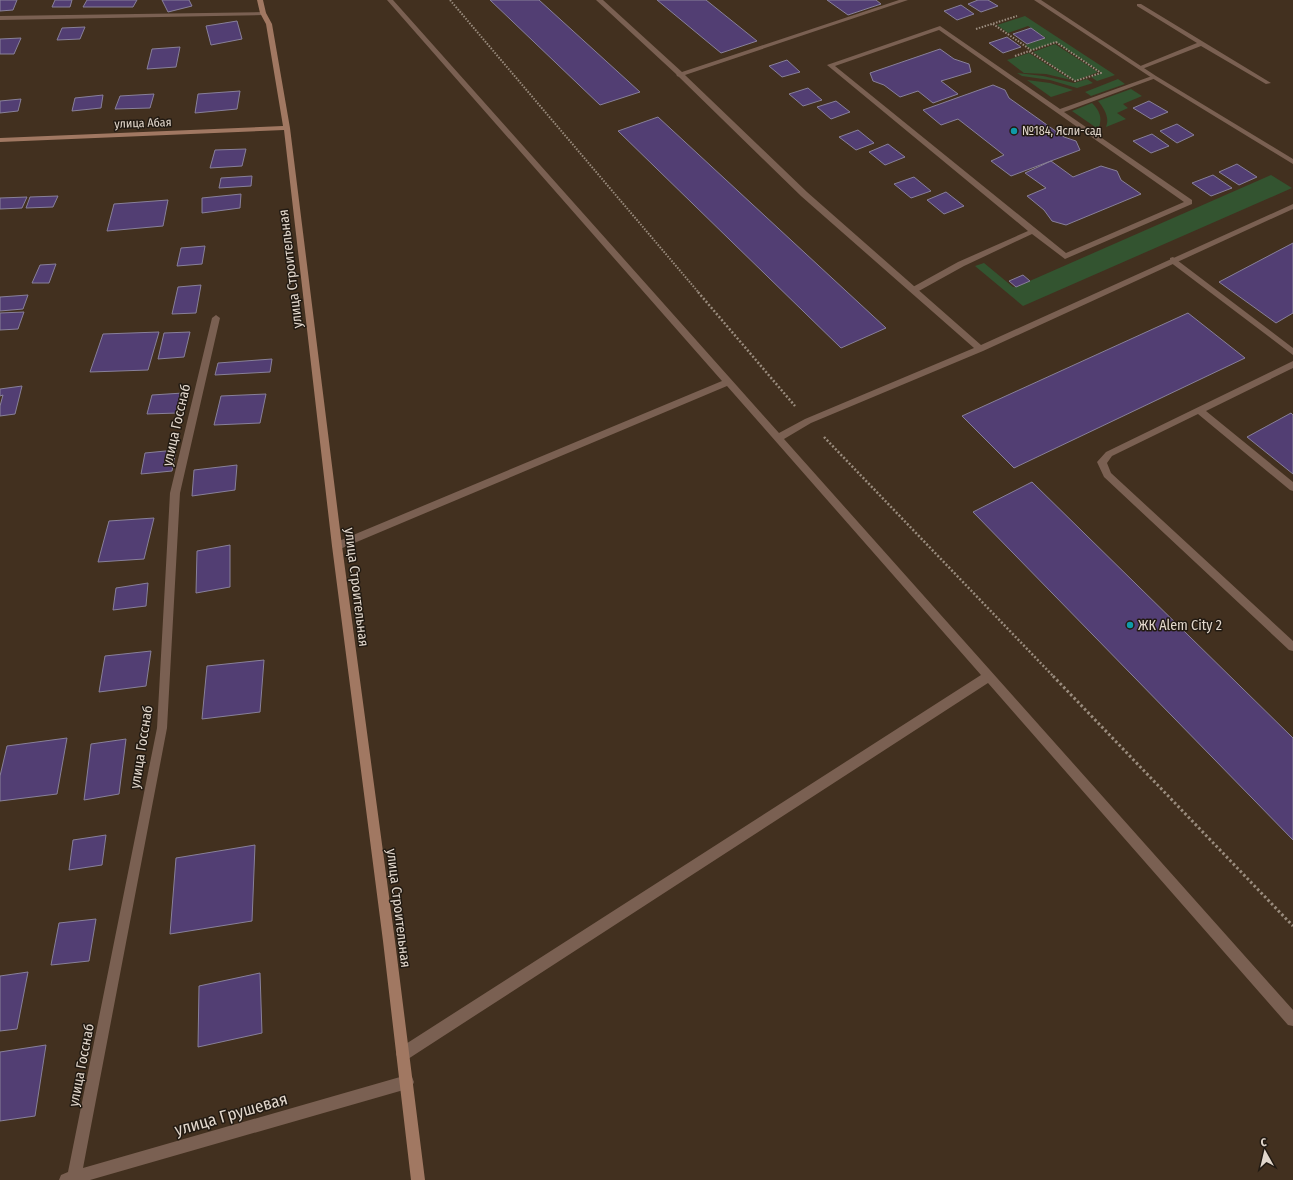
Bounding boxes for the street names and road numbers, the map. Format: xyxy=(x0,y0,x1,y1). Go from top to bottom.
street label: улица Абая xyxy=(114,115,172,131)
street label: улица Строительная xyxy=(275,208,306,329)
street label: улица Госснаб xyxy=(159,382,194,468)
street label: улица Строительная xyxy=(341,527,372,648)
street label: улица Госснаб xyxy=(127,704,156,790)
street label: улица Строительная xyxy=(383,848,414,969)
street label: улица Госснаб xyxy=(65,1022,98,1108)
street label: улица Грушевая xyxy=(172,1088,290,1141)

